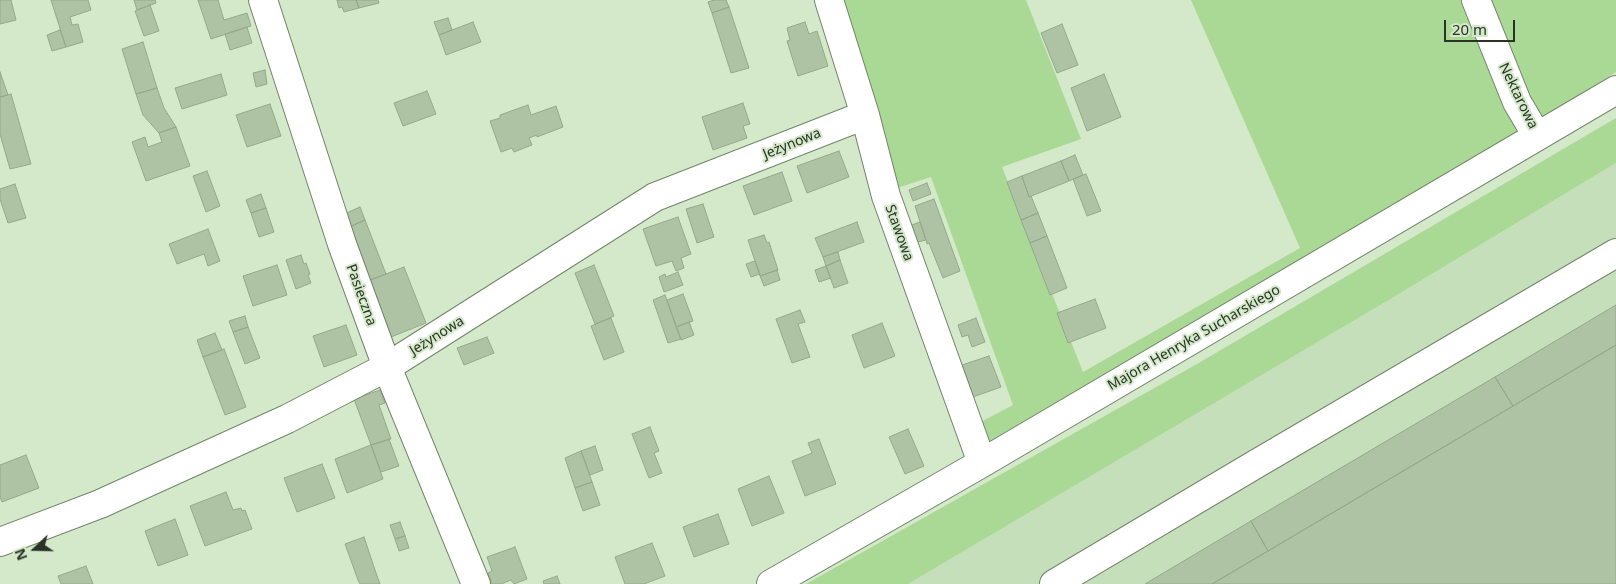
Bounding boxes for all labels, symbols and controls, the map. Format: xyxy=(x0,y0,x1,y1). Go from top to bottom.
scale bar xyxy=(1446,10,1517,42)
text: 20 m xyxy=(1452,19,1487,39)
street label: Nektarowa xyxy=(1495,60,1541,132)
street label: Jeżynowa xyxy=(761,125,823,163)
street label: Stawowa xyxy=(881,203,917,263)
street label: Pasieczna xyxy=(342,262,380,328)
street label: Majora Henryka Sucharskiego xyxy=(1105,282,1283,394)
street label: Jeżynowa xyxy=(407,313,467,359)
north arrow xyxy=(10,524,60,574)
text: N xyxy=(10,546,31,563)

